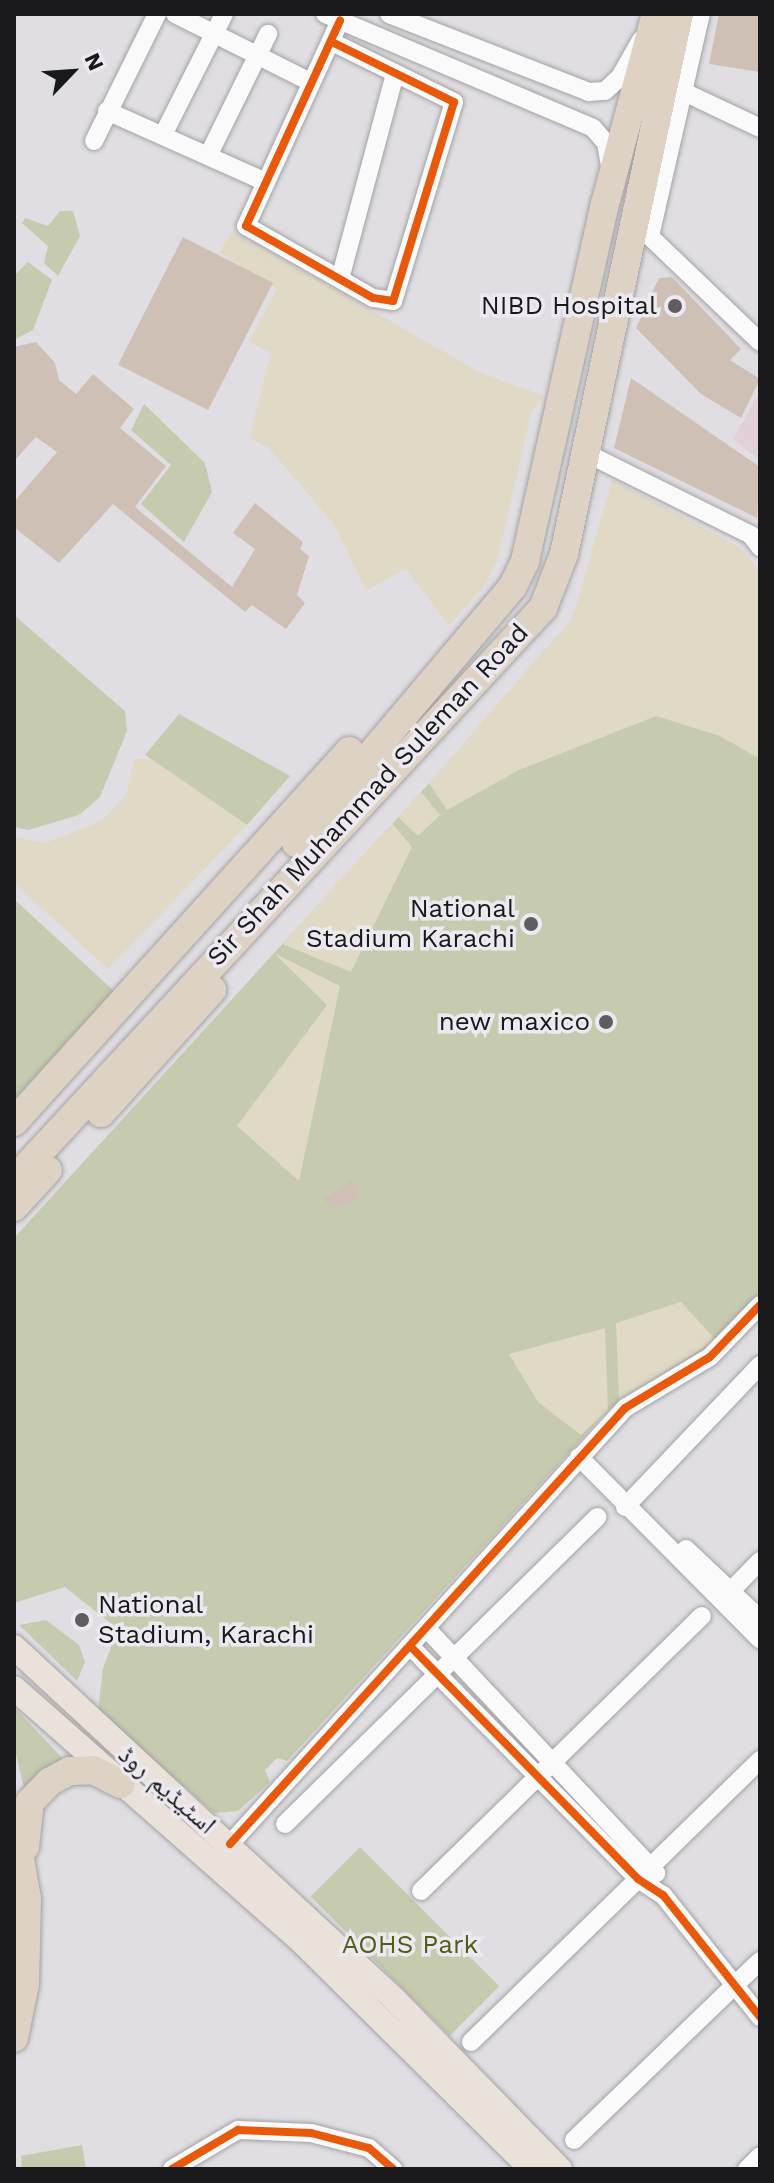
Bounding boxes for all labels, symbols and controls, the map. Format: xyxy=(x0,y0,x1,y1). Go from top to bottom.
north arrow xyxy=(32,32,112,112)
text: N xyxy=(79,49,109,74)
place label: NIBD Hospital xyxy=(481,290,657,322)
marker: NIBD Hospital xyxy=(664,295,686,317)
street label: Sir Shah Muhammad Suleman Road xyxy=(201,617,535,973)
place label: National Stadium Karachi xyxy=(306,893,515,954)
marker: National Stadium Karachi xyxy=(522,915,540,933)
place label: new maxico xyxy=(438,1006,590,1038)
marker: new maxico xyxy=(597,1013,615,1031)
place label: National Stadium, Karachi xyxy=(98,1589,314,1650)
marker: National Stadium, Karachi xyxy=(73,1611,91,1629)
street label: اسٹیڈیم روڈ xyxy=(112,1739,222,1841)
park label: AOHS Park xyxy=(342,1929,478,1961)

